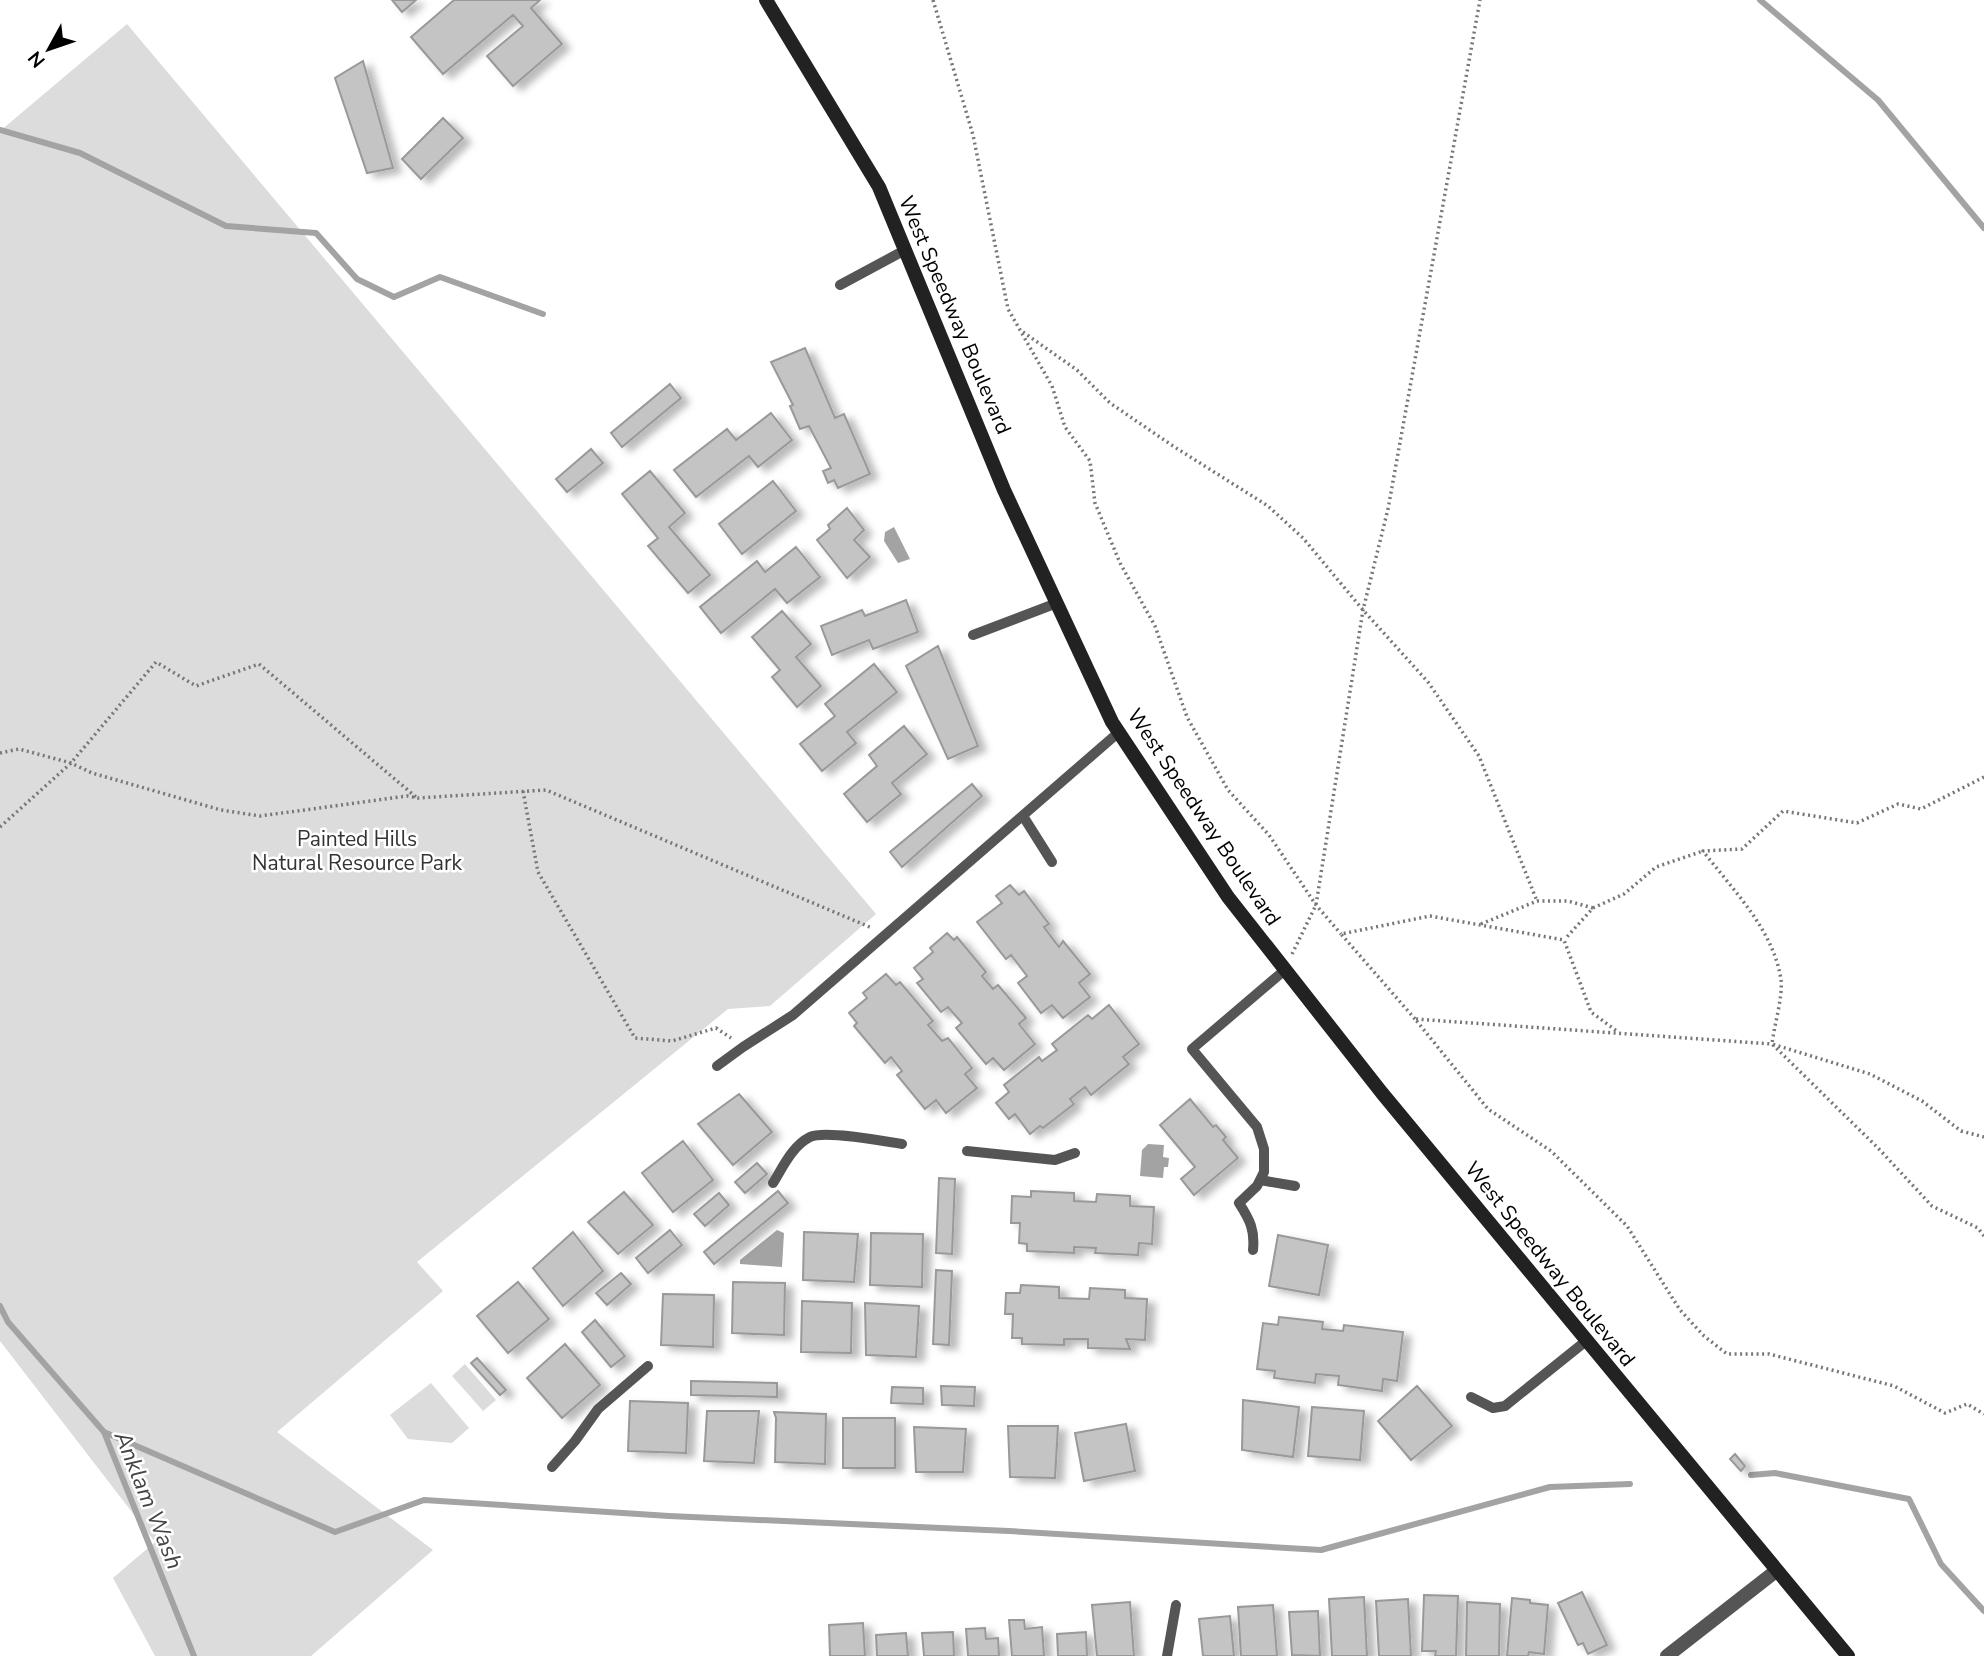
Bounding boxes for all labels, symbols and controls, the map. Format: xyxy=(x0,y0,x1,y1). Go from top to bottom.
north arrow xyxy=(14,14,84,84)
text: N xyxy=(22,45,51,73)
street label: West Speedway Boulevard xyxy=(892,192,1018,438)
street label: West Speedway Boulevard xyxy=(1121,703,1287,931)
park label: Painted Hills Natural Resource Park xyxy=(252,825,462,877)
street label: West Speedway Boulevard xyxy=(1458,1156,1642,1372)
water label: Anklam Wash xyxy=(106,1426,190,1574)

